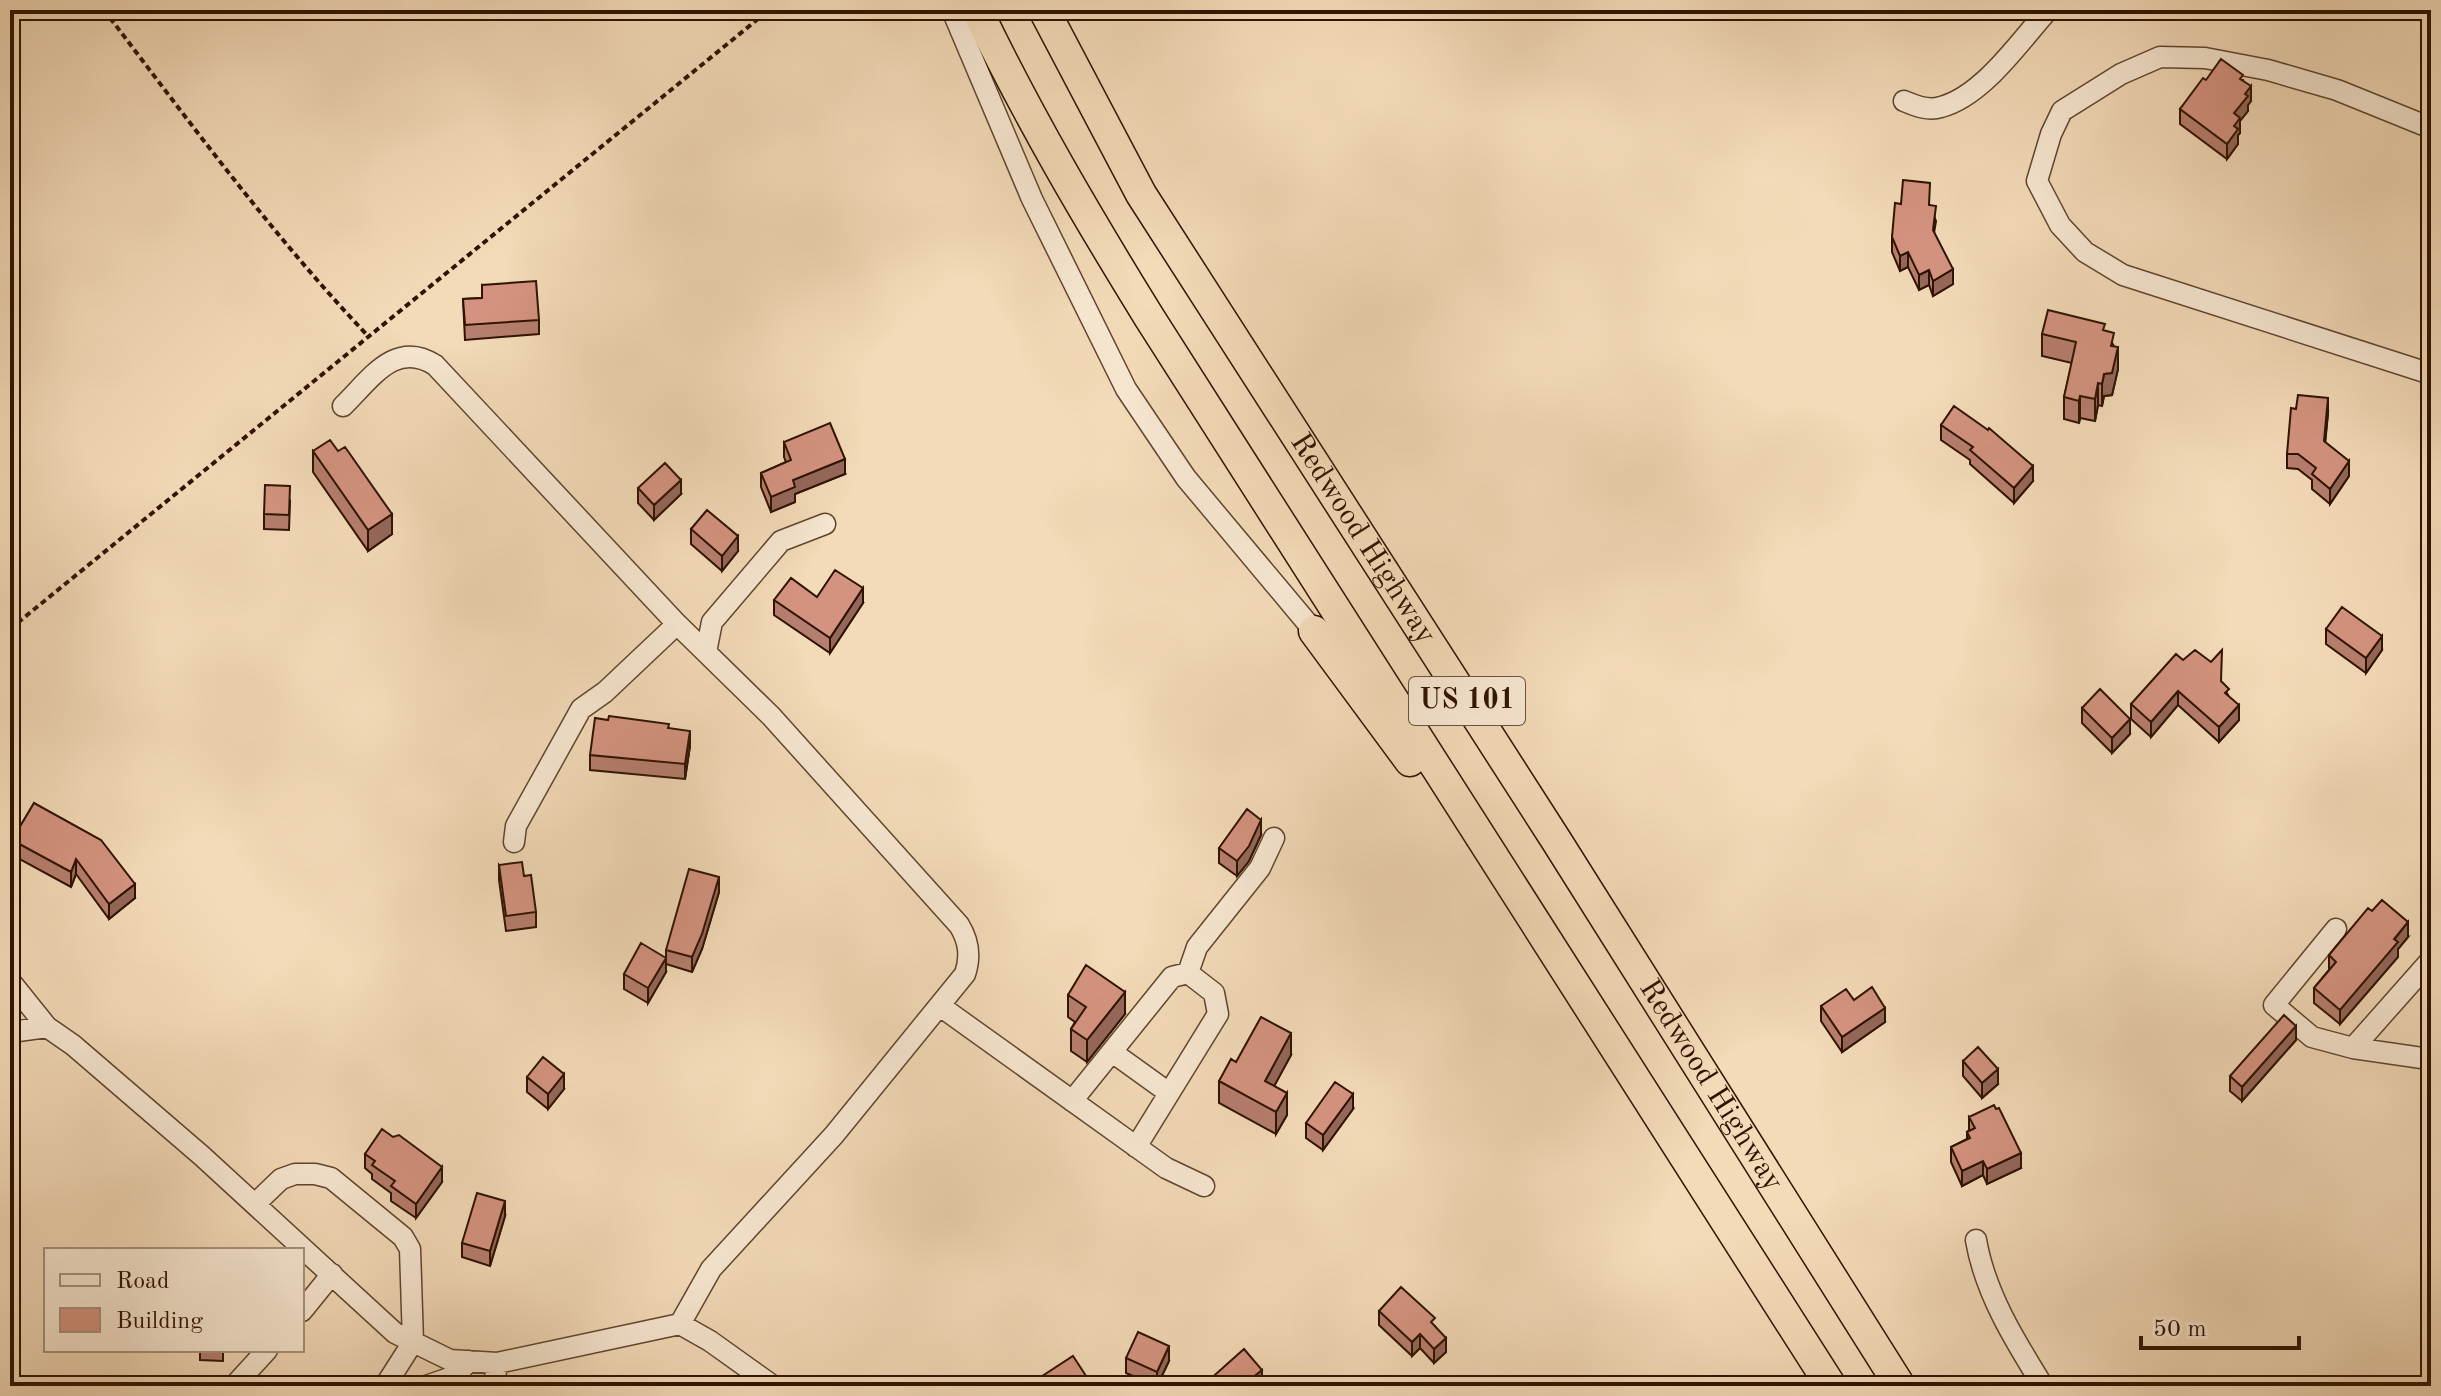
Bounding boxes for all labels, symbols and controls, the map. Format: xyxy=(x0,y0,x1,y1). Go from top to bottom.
street label: Redwood Highway xyxy=(1284,428,1441,650)
road number: US 101 xyxy=(1409,677,1525,725)
street label: Redwood Highway xyxy=(1633,974,1788,1197)
legend xyxy=(44,1248,304,1352)
text: Road xyxy=(116,1270,169,1294)
scale bar xyxy=(2141,1300,2299,1350)
text: Building xyxy=(116,1310,203,1334)
text: 50 m xyxy=(2153,1318,2207,1342)

